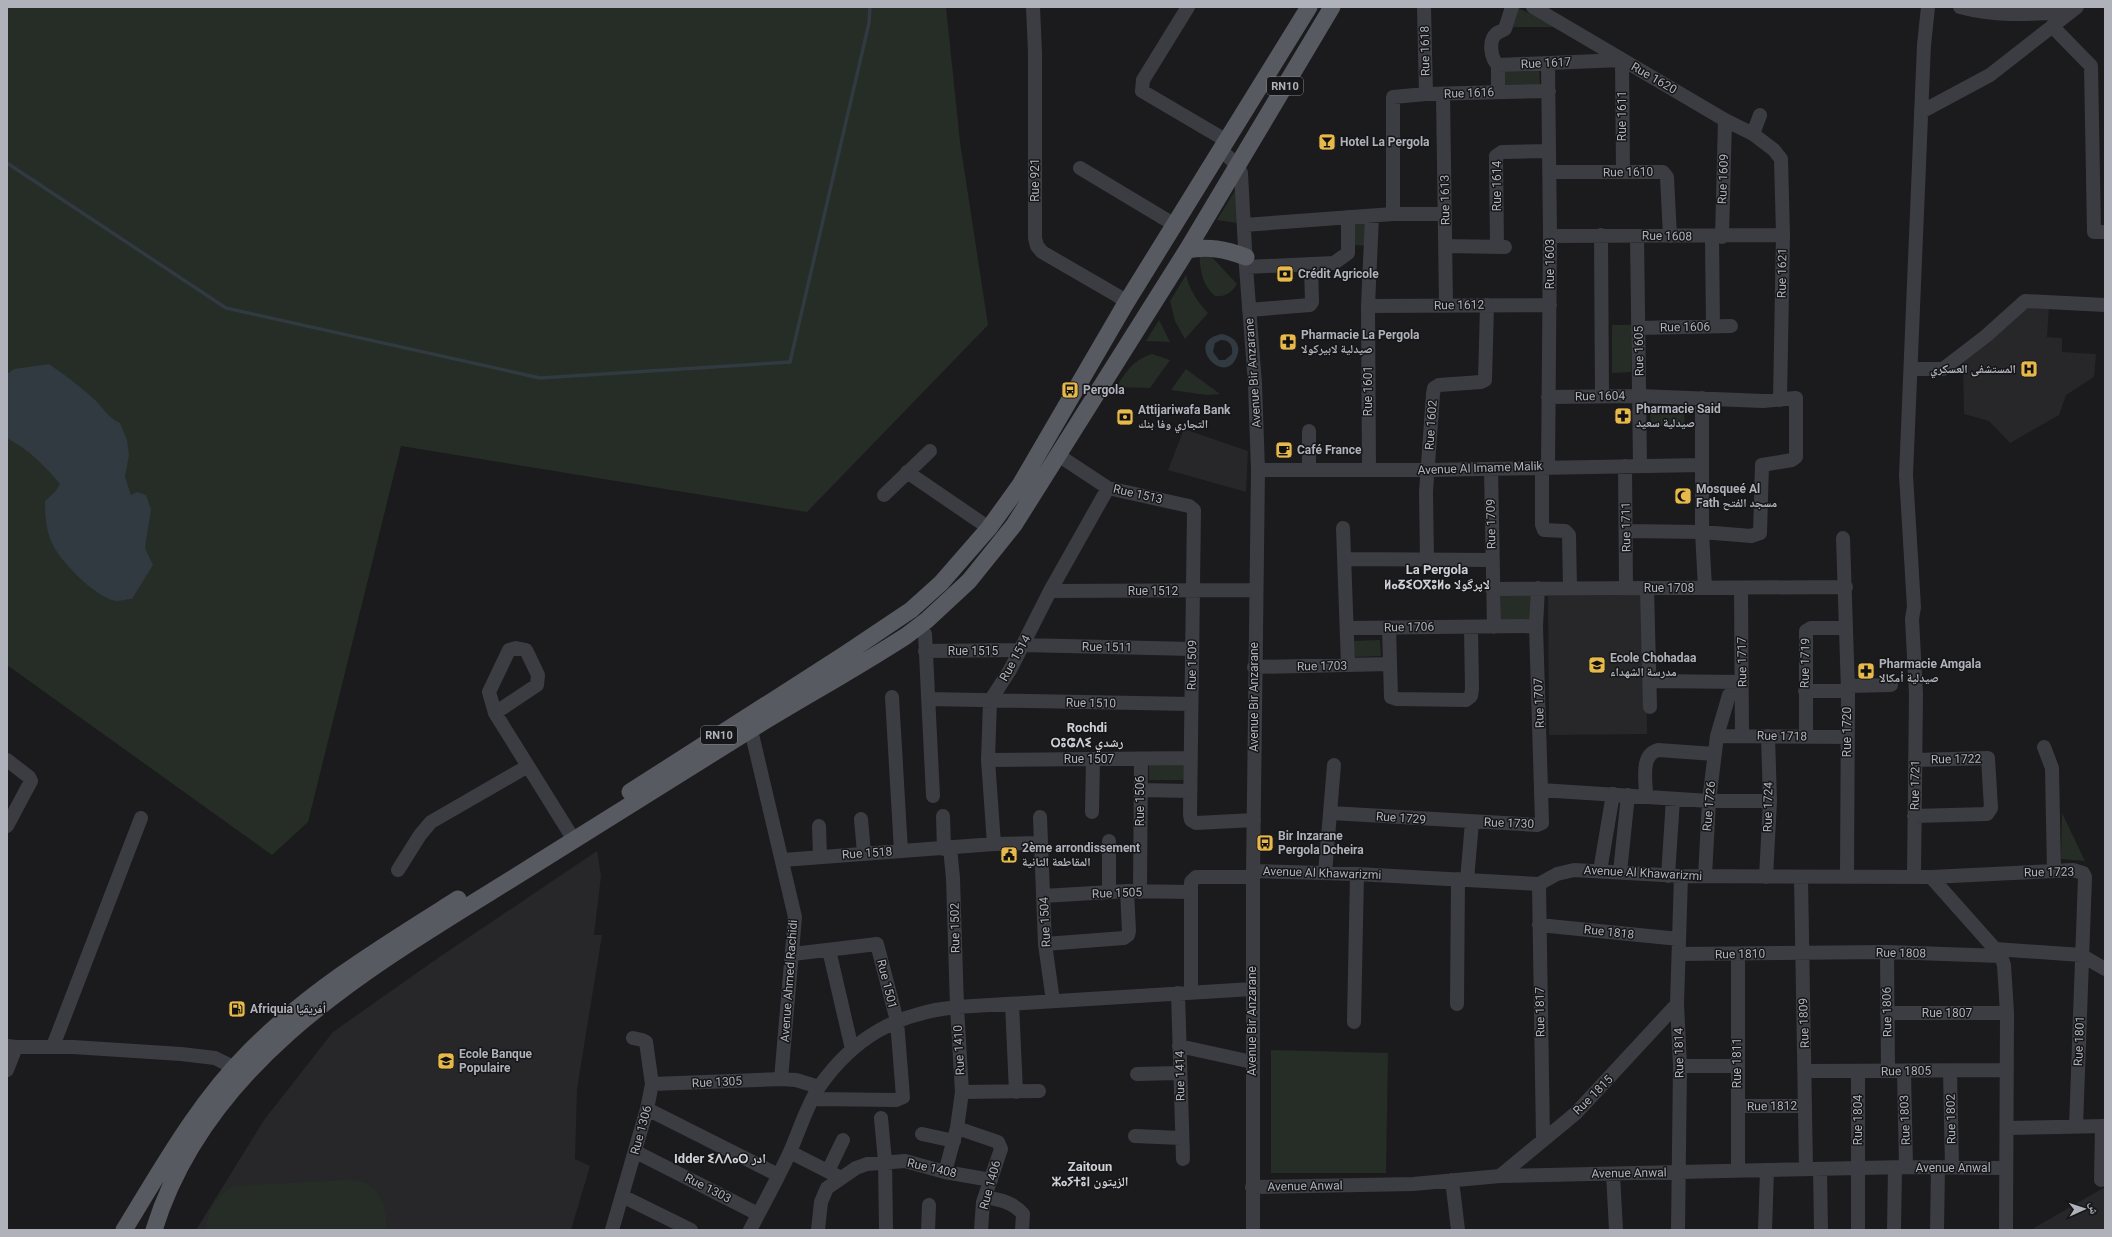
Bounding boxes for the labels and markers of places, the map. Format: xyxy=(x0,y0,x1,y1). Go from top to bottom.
bar icon: Hotel La Pergola xyxy=(1317,132,1337,152)
place label: Hotel La Pergola xyxy=(1340,135,1430,149)
bank icon: Crédit Agricole xyxy=(1275,264,1295,284)
place label: Crédit Agricole xyxy=(1298,267,1379,281)
place label: Pharmacie La Pergola صيدلية لابيركولا xyxy=(1301,328,1420,356)
pharmacy icon: Pharmacie La Pergola صيدلية لابيركولا xyxy=(1278,332,1298,352)
hospital icon: المستشفى العسكري xyxy=(2019,359,2039,379)
place label: المستشفى العسكري xyxy=(1930,362,2016,379)
bus stop icon: Pergola xyxy=(1060,380,1080,400)
place label: Pergola xyxy=(1083,383,1125,397)
place label: Pharmacie Said صيدلية سعيد xyxy=(1636,402,1721,430)
place label: Attijariwafa Bank التجاري وفا بنك xyxy=(1138,403,1231,434)
pharmacy icon: Pharmacie Said صيدلية سعيد xyxy=(1613,406,1633,426)
bank icon: Attijariwafa Bank التجاري وفا بنك xyxy=(1115,407,1135,427)
cafe icon: Café France xyxy=(1274,440,1294,460)
place label: Café France xyxy=(1297,443,1362,457)
place label: Mosqueé Al Fath مسجد الفتح xyxy=(1696,482,1778,511)
mosque icon: Mosqueé Al Fath مسجد الفتح xyxy=(1673,486,1693,506)
place label: Ecole Chohadaa مدرسة الشهداء xyxy=(1610,651,1697,679)
school or university icon: Ecole Chohadaa مدرسة الشهداء xyxy=(1587,655,1607,675)
place label: Pharmacie Amgala صيدلية أمكالا xyxy=(1879,657,1982,685)
pharmacy icon: Pharmacie Amgala صيدلية أمكالا xyxy=(1856,661,1876,681)
place label: Bir Inzarane Pergola Dcheira xyxy=(1278,829,1364,857)
bus stop icon: Bir Inzarane Pergola Dcheira xyxy=(1255,833,1275,853)
place label: 2ème arrondissement المقاطعة الثانية xyxy=(1022,841,1140,869)
public building icon: 2ème arrondissement المقاطعة الثانية xyxy=(999,845,1019,865)
fuel station icon: Afriquia أفريقيا xyxy=(227,999,247,1019)
place label: Afriquia أفريقيا xyxy=(250,1002,326,1016)
place label: Ecole Banque Populaire xyxy=(459,1047,533,1075)
school or university icon: Ecole Banque Populaire xyxy=(436,1051,456,1071)

